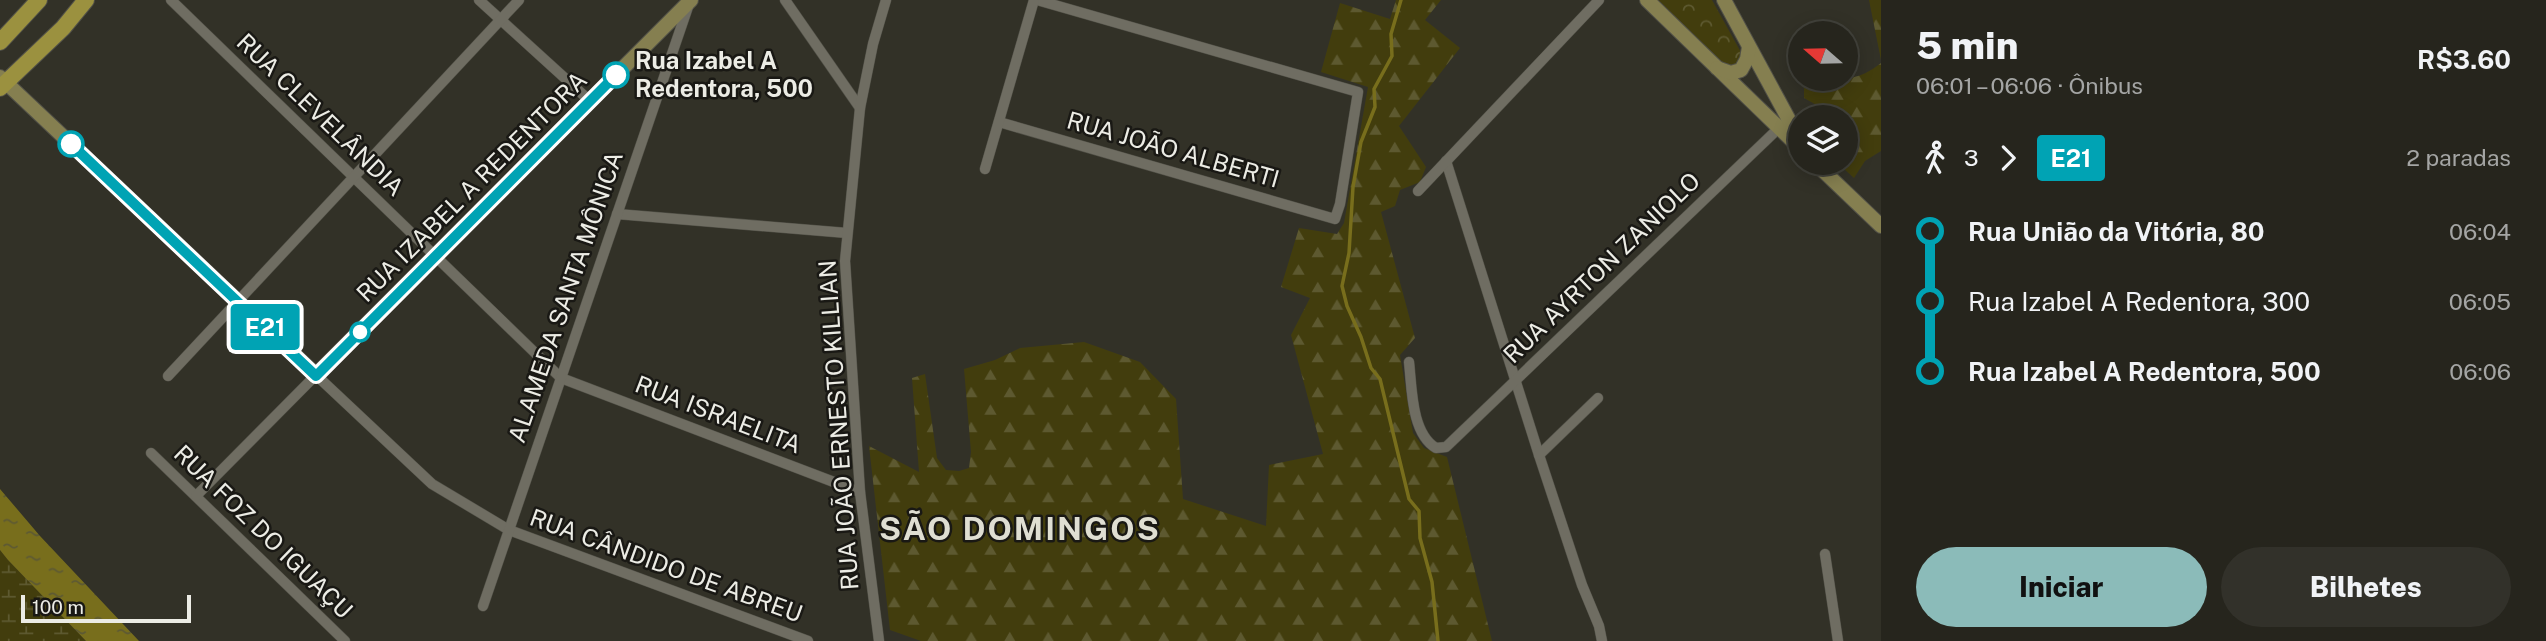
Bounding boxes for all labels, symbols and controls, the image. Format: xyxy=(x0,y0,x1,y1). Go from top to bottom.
north arrow xyxy=(1788,21,1858,91)
map controls xyxy=(1788,21,1858,175)
text: 5 min xyxy=(1916,23,2018,68)
street label: RUA CLEVELÂNDIA xyxy=(231,27,410,201)
text: R$3.60 xyxy=(2417,44,2511,75)
place label: Rua Izabel A Redentora, 500 xyxy=(635,46,813,102)
marker: Rua Izabel A Redentora, 500 xyxy=(603,62,629,88)
street label: RUA IZABEL A REDENTORA xyxy=(350,65,592,307)
text: 06:01 – 06:06 · Ônibus xyxy=(1916,72,2143,99)
street label: RUA JOÃO ALBERTI xyxy=(1064,105,1283,193)
button: layers xyxy=(1788,105,1858,175)
unlabelled marker xyxy=(58,131,84,157)
icon: walk xyxy=(1916,139,1954,177)
icon: forward xyxy=(1989,139,2027,177)
text: 3 xyxy=(1964,144,1979,171)
text: E21 xyxy=(2051,144,2091,172)
text: 2 paradas xyxy=(2406,144,2511,171)
street label: ALAMEDA SANTA MÔNICA xyxy=(502,147,628,446)
street label: RUA AYRTON ZANIOLO xyxy=(1497,166,1705,368)
text: Rua União da Vitória, 80 xyxy=(1968,216,2265,247)
text: 06:04 xyxy=(2449,218,2511,245)
street label: RUA JOÃO ERNESTO KILLIAN xyxy=(812,259,864,591)
text: Rua Izabel A Redentora, 300 xyxy=(1968,286,2310,317)
text: 06:05 xyxy=(2449,288,2511,315)
line badge: E21 xyxy=(225,304,305,350)
text: E21 xyxy=(245,313,285,341)
unlabelled marker xyxy=(350,322,370,342)
text: Rua Izabel A Redentora, 500 xyxy=(1968,356,2321,387)
text: 06:06 xyxy=(2449,358,2511,385)
street label: RUA ISRAELITA xyxy=(631,370,805,459)
street label: RUA FOZ DO IGUAÇU xyxy=(169,439,359,624)
street label: RUA CÂNDIDO DE ABREU xyxy=(526,503,806,627)
district label: SÃO DOMINGOS xyxy=(879,509,1161,547)
button: Iniciar xyxy=(1916,547,2207,627)
button: Bilhetes xyxy=(2221,547,2511,627)
scale bar xyxy=(21,592,191,624)
text: 100 m xyxy=(32,596,84,618)

